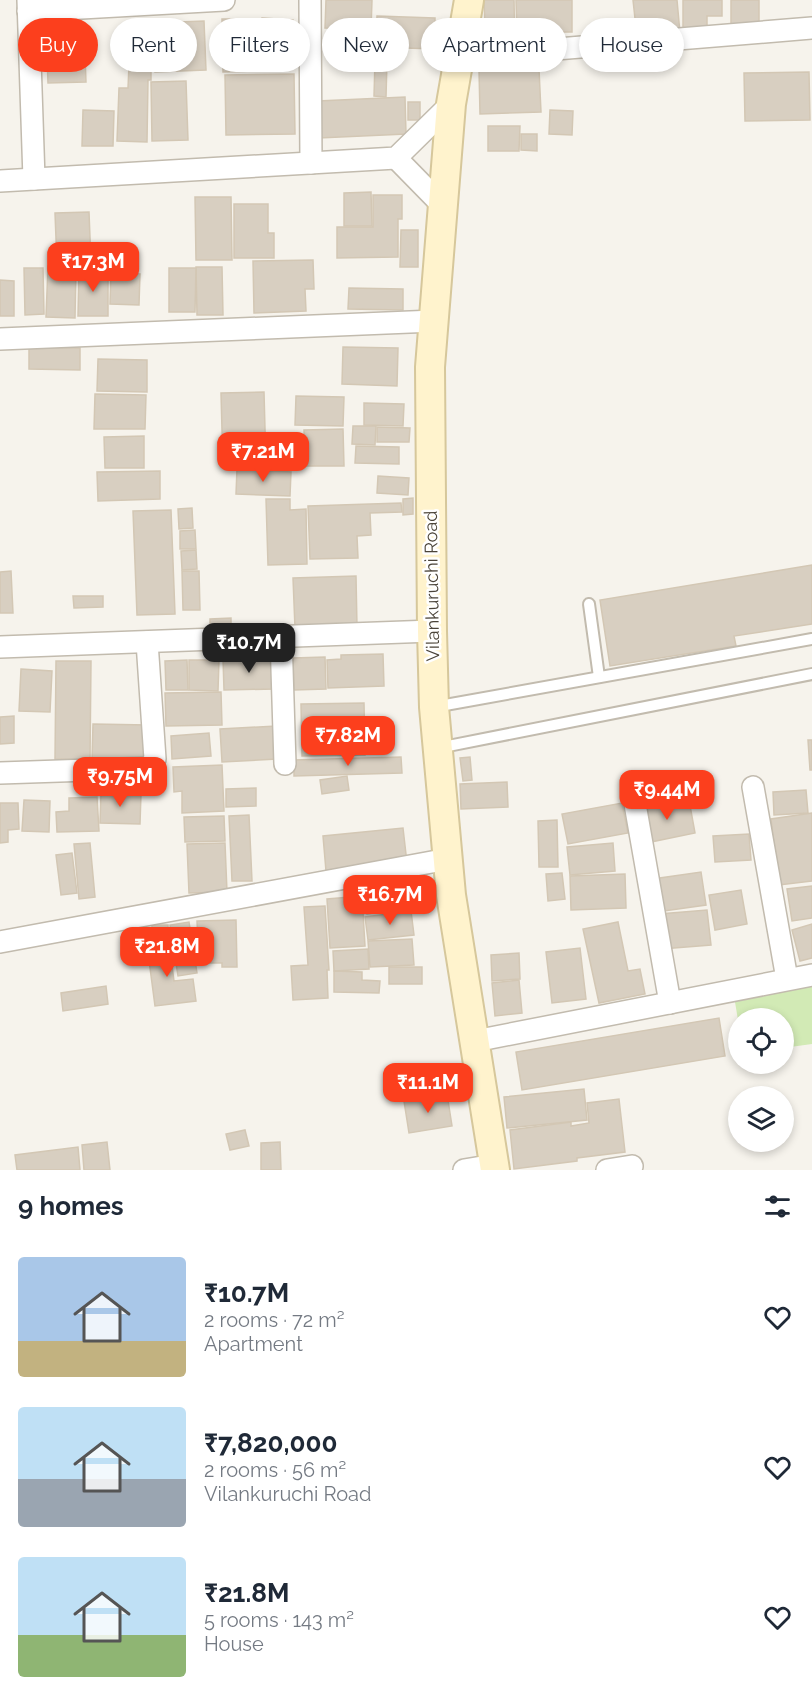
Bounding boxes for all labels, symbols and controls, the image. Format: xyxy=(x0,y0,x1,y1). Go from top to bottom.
chip: Buy xyxy=(18,18,98,72)
chip: Rent xyxy=(110,18,197,72)
chip: Filters xyxy=(209,18,310,72)
chip: New xyxy=(322,18,409,72)
chip: Apartment xyxy=(421,18,567,72)
chip: House xyxy=(579,18,684,72)
pin: ₹17.3M xyxy=(44,242,142,293)
text: ₹17.3M xyxy=(61,249,125,273)
pin: ₹7.21M xyxy=(214,432,312,483)
text: ₹7.21M xyxy=(231,439,295,463)
street label: Vilankuruchi Road xyxy=(420,511,443,662)
pin: ₹10.7M xyxy=(200,623,298,674)
text: ₹10.7M xyxy=(216,630,282,654)
pin: ₹7.82M xyxy=(299,716,397,767)
text: ₹7.82M xyxy=(315,723,381,747)
pin: ₹9.75M xyxy=(71,757,169,808)
text: ₹9.75M xyxy=(87,764,153,788)
pin: ₹9.44M xyxy=(618,770,716,821)
text: ₹9.44M xyxy=(633,777,701,801)
pin: ₹16.7M xyxy=(341,875,439,926)
text: ₹16.7M xyxy=(357,882,423,906)
pin: ₹21.8M xyxy=(118,927,216,978)
text: ₹21.8M xyxy=(134,934,200,958)
map controls xyxy=(728,1008,794,1152)
button: locate xyxy=(728,1008,794,1074)
pin: ₹11.1M xyxy=(379,1063,477,1114)
text: ₹11.1M xyxy=(397,1070,459,1094)
button: layers xyxy=(728,1086,794,1152)
icon: filters xyxy=(761,1190,794,1223)
text: 9 homes xyxy=(18,1191,124,1221)
text: ₹10.7M xyxy=(204,1278,289,1308)
icon: home xyxy=(66,1281,138,1353)
icon: heart xyxy=(761,1301,794,1334)
text: 2 rooms · 72 m² xyxy=(204,1308,344,1332)
text: Apartment xyxy=(204,1332,303,1356)
text: ₹7,820,000 xyxy=(204,1428,337,1458)
icon: home xyxy=(66,1431,138,1503)
icon: heart xyxy=(761,1451,794,1484)
text: 2 rooms · 56 m² xyxy=(204,1458,346,1482)
text: Vilankuruchi Road xyxy=(204,1482,371,1506)
text: ₹21.8M xyxy=(204,1578,289,1608)
icon: home xyxy=(66,1581,138,1653)
icon: heart xyxy=(761,1601,794,1634)
text: 5 rooms · 143 m² xyxy=(204,1608,354,1632)
text: House xyxy=(204,1632,264,1656)

